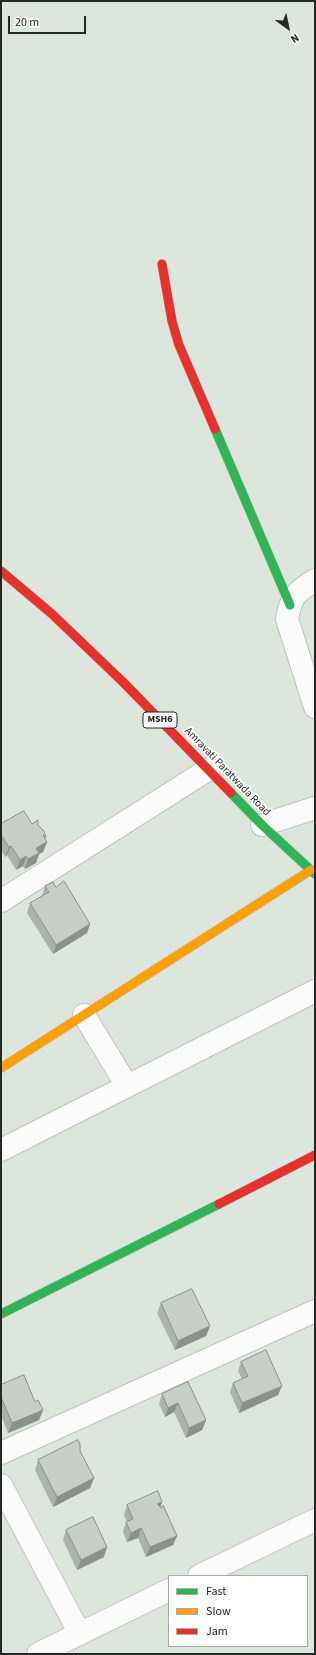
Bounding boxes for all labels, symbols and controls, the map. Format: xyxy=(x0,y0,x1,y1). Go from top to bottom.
scale bar xyxy=(10,8,88,34)
north arrow xyxy=(268,8,308,48)
text: 20 m xyxy=(15,14,39,31)
text: N xyxy=(288,30,302,47)
road number: MSH6 xyxy=(143,712,177,728)
street label: Amravati Paratwada Road xyxy=(181,725,273,819)
legend xyxy=(168,1575,308,1647)
text: Fast xyxy=(206,1583,226,1600)
text: Slow xyxy=(206,1603,231,1620)
text: Jam xyxy=(206,1623,228,1640)

